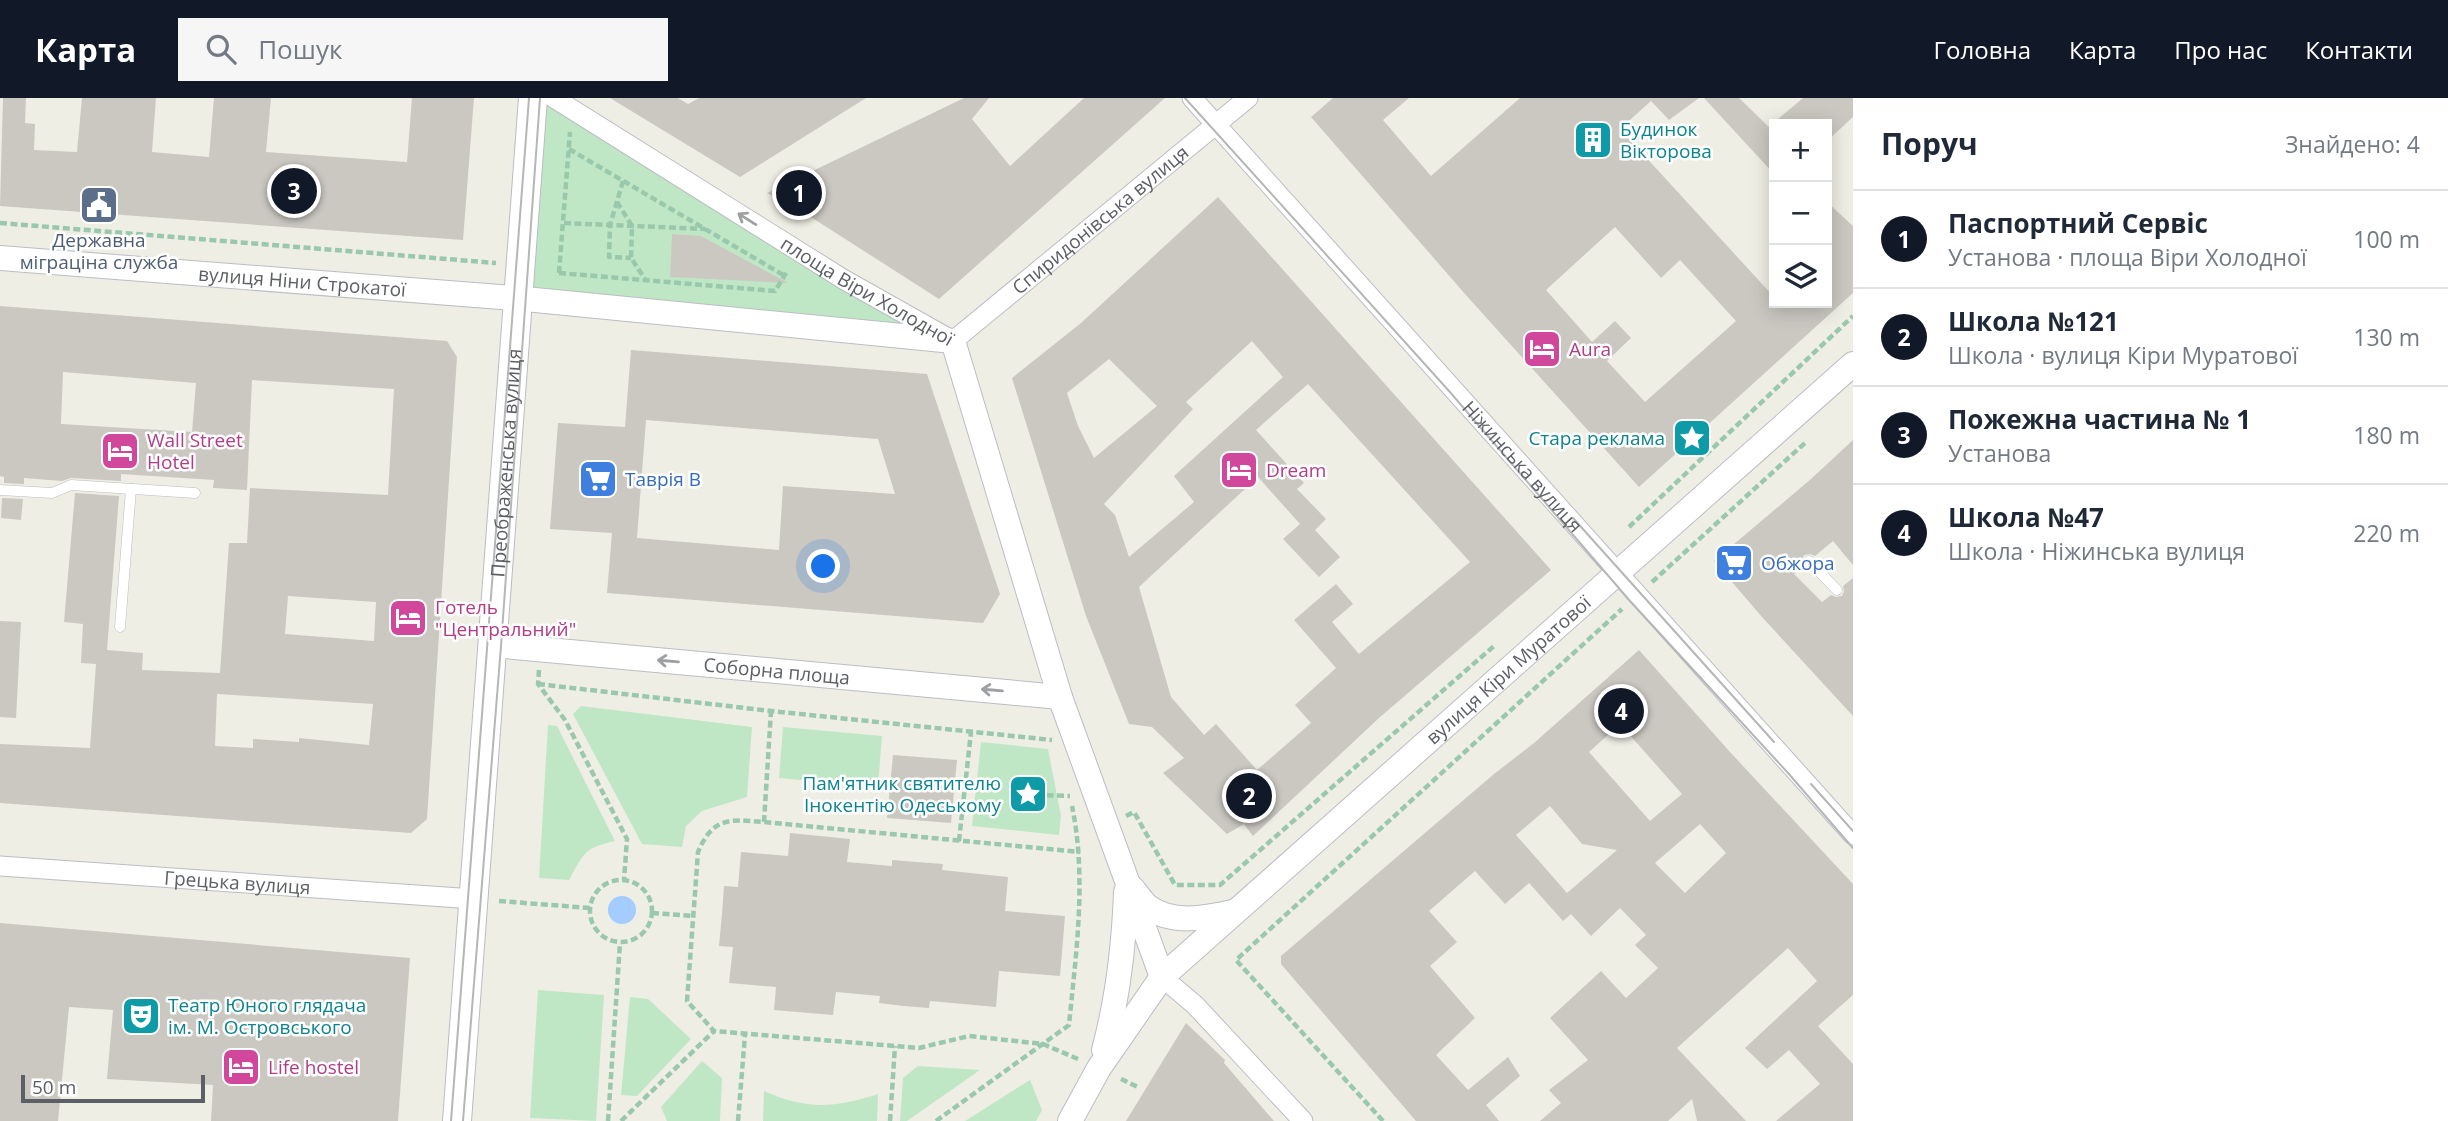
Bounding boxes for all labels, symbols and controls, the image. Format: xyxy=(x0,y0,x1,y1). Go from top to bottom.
search box xyxy=(178,18,668,81)
text: Карта xyxy=(35,27,136,72)
icon: search xyxy=(202,30,240,68)
text: Пошук xyxy=(258,31,342,67)
text: Головна xyxy=(1934,33,2031,66)
text: Карта xyxy=(2069,33,2136,66)
text: Про нас xyxy=(2174,33,2267,66)
text: Контакти xyxy=(2305,33,2413,66)
place label: Будинок Вікторова xyxy=(1620,116,1712,164)
building icon: Будинок Вікторова xyxy=(1572,119,1614,161)
map controls xyxy=(1769,119,1832,308)
button: + xyxy=(1769,119,1832,182)
text: Поруч xyxy=(1881,123,1978,164)
text: Знайдено: 4 xyxy=(2285,128,2420,160)
street label: Спиридонівська вулиця xyxy=(1007,139,1194,300)
pin: 3 xyxy=(271,165,317,217)
pin: 1 xyxy=(776,167,822,219)
button: − xyxy=(1769,182,1832,245)
public building icon: Державна міграціна служба xyxy=(78,184,120,226)
text: Паспортний Сервіс xyxy=(1948,205,2208,241)
one-way arrow xyxy=(737,211,757,225)
text: 1 xyxy=(1897,223,1911,255)
text: 100 m xyxy=(2353,223,2420,255)
place label: Державна міграціна служба xyxy=(20,227,178,275)
street label: площа Віри Холодної xyxy=(776,230,959,352)
text: Установа · площа Віри Холодної xyxy=(1948,241,2307,273)
button: layers xyxy=(1769,245,1832,308)
street label: вулиця Ніни Строкатої xyxy=(197,261,408,303)
text: Школа №121 xyxy=(1948,303,2119,339)
text: 2 xyxy=(1897,321,1911,353)
text: 130 m xyxy=(2353,321,2420,353)
hotel icon: Aura xyxy=(1521,328,1563,370)
place label: Aura xyxy=(1569,336,1611,362)
text: Школа · вулиця Кіри Муратової xyxy=(1948,339,2298,371)
street label: Преображенська вулиця xyxy=(484,348,527,578)
street label: Ніжинська вулиця xyxy=(1457,395,1588,538)
text: Пожежна частина № 1 xyxy=(1948,401,2251,437)
place icon: Стара реклама xyxy=(1671,417,1713,459)
text: 3 xyxy=(1897,419,1911,451)
text: 180 m xyxy=(2353,419,2420,451)
place label: Стара реклама xyxy=(1528,425,1665,451)
place label: Wall Street Hotel xyxy=(147,427,243,475)
hotel icon: Wall Street Hotel xyxy=(99,430,141,472)
text: Установа xyxy=(1948,437,2051,469)
hotel icon: Dream xyxy=(1218,449,1260,491)
place label: Dream xyxy=(1266,457,1326,483)
supermarket icon: Таврія В xyxy=(577,458,619,500)
place label: Таврія В xyxy=(625,466,701,492)
text: Школа №47 xyxy=(1948,499,2104,535)
text: 4 xyxy=(1897,517,1911,549)
text: 220 m xyxy=(2353,517,2420,549)
text: Школа · Ніжинська вулиця xyxy=(1948,535,2245,567)
supermarket icon: Обжора xyxy=(1713,542,1755,584)
your location xyxy=(806,549,840,583)
place label: Обжора xyxy=(1761,550,1835,576)
street label: вулиця Кіри Муратової xyxy=(1420,589,1597,750)
place label: Готель "Центральний" xyxy=(435,594,576,642)
hotel icon: Готель "Центральний" xyxy=(387,597,429,639)
street label: Соборна площа xyxy=(702,651,851,691)
one-way arrow xyxy=(657,654,680,667)
one-way arrow xyxy=(981,684,1004,697)
pin: 4 xyxy=(1598,685,1644,737)
place label: Пам'ятник святителю Інокентію Одеському xyxy=(802,770,1001,818)
pin: 2 xyxy=(1226,770,1272,822)
place icon: Пам'ятник святителю Інокентію Одеському xyxy=(1007,773,1049,815)
street label: Грецька вулиця xyxy=(163,864,311,901)
place label: Театр Юного глядача ім. М. Островського xyxy=(168,992,366,1040)
theatre icon: Театр Юного глядача ім. М. Островського xyxy=(120,995,162,1037)
hotel icon: Life hostel xyxy=(220,1046,262,1088)
place label: Life hostel xyxy=(268,1054,359,1080)
scale bar xyxy=(21,1072,205,1104)
text: 50 m xyxy=(32,1074,76,1100)

